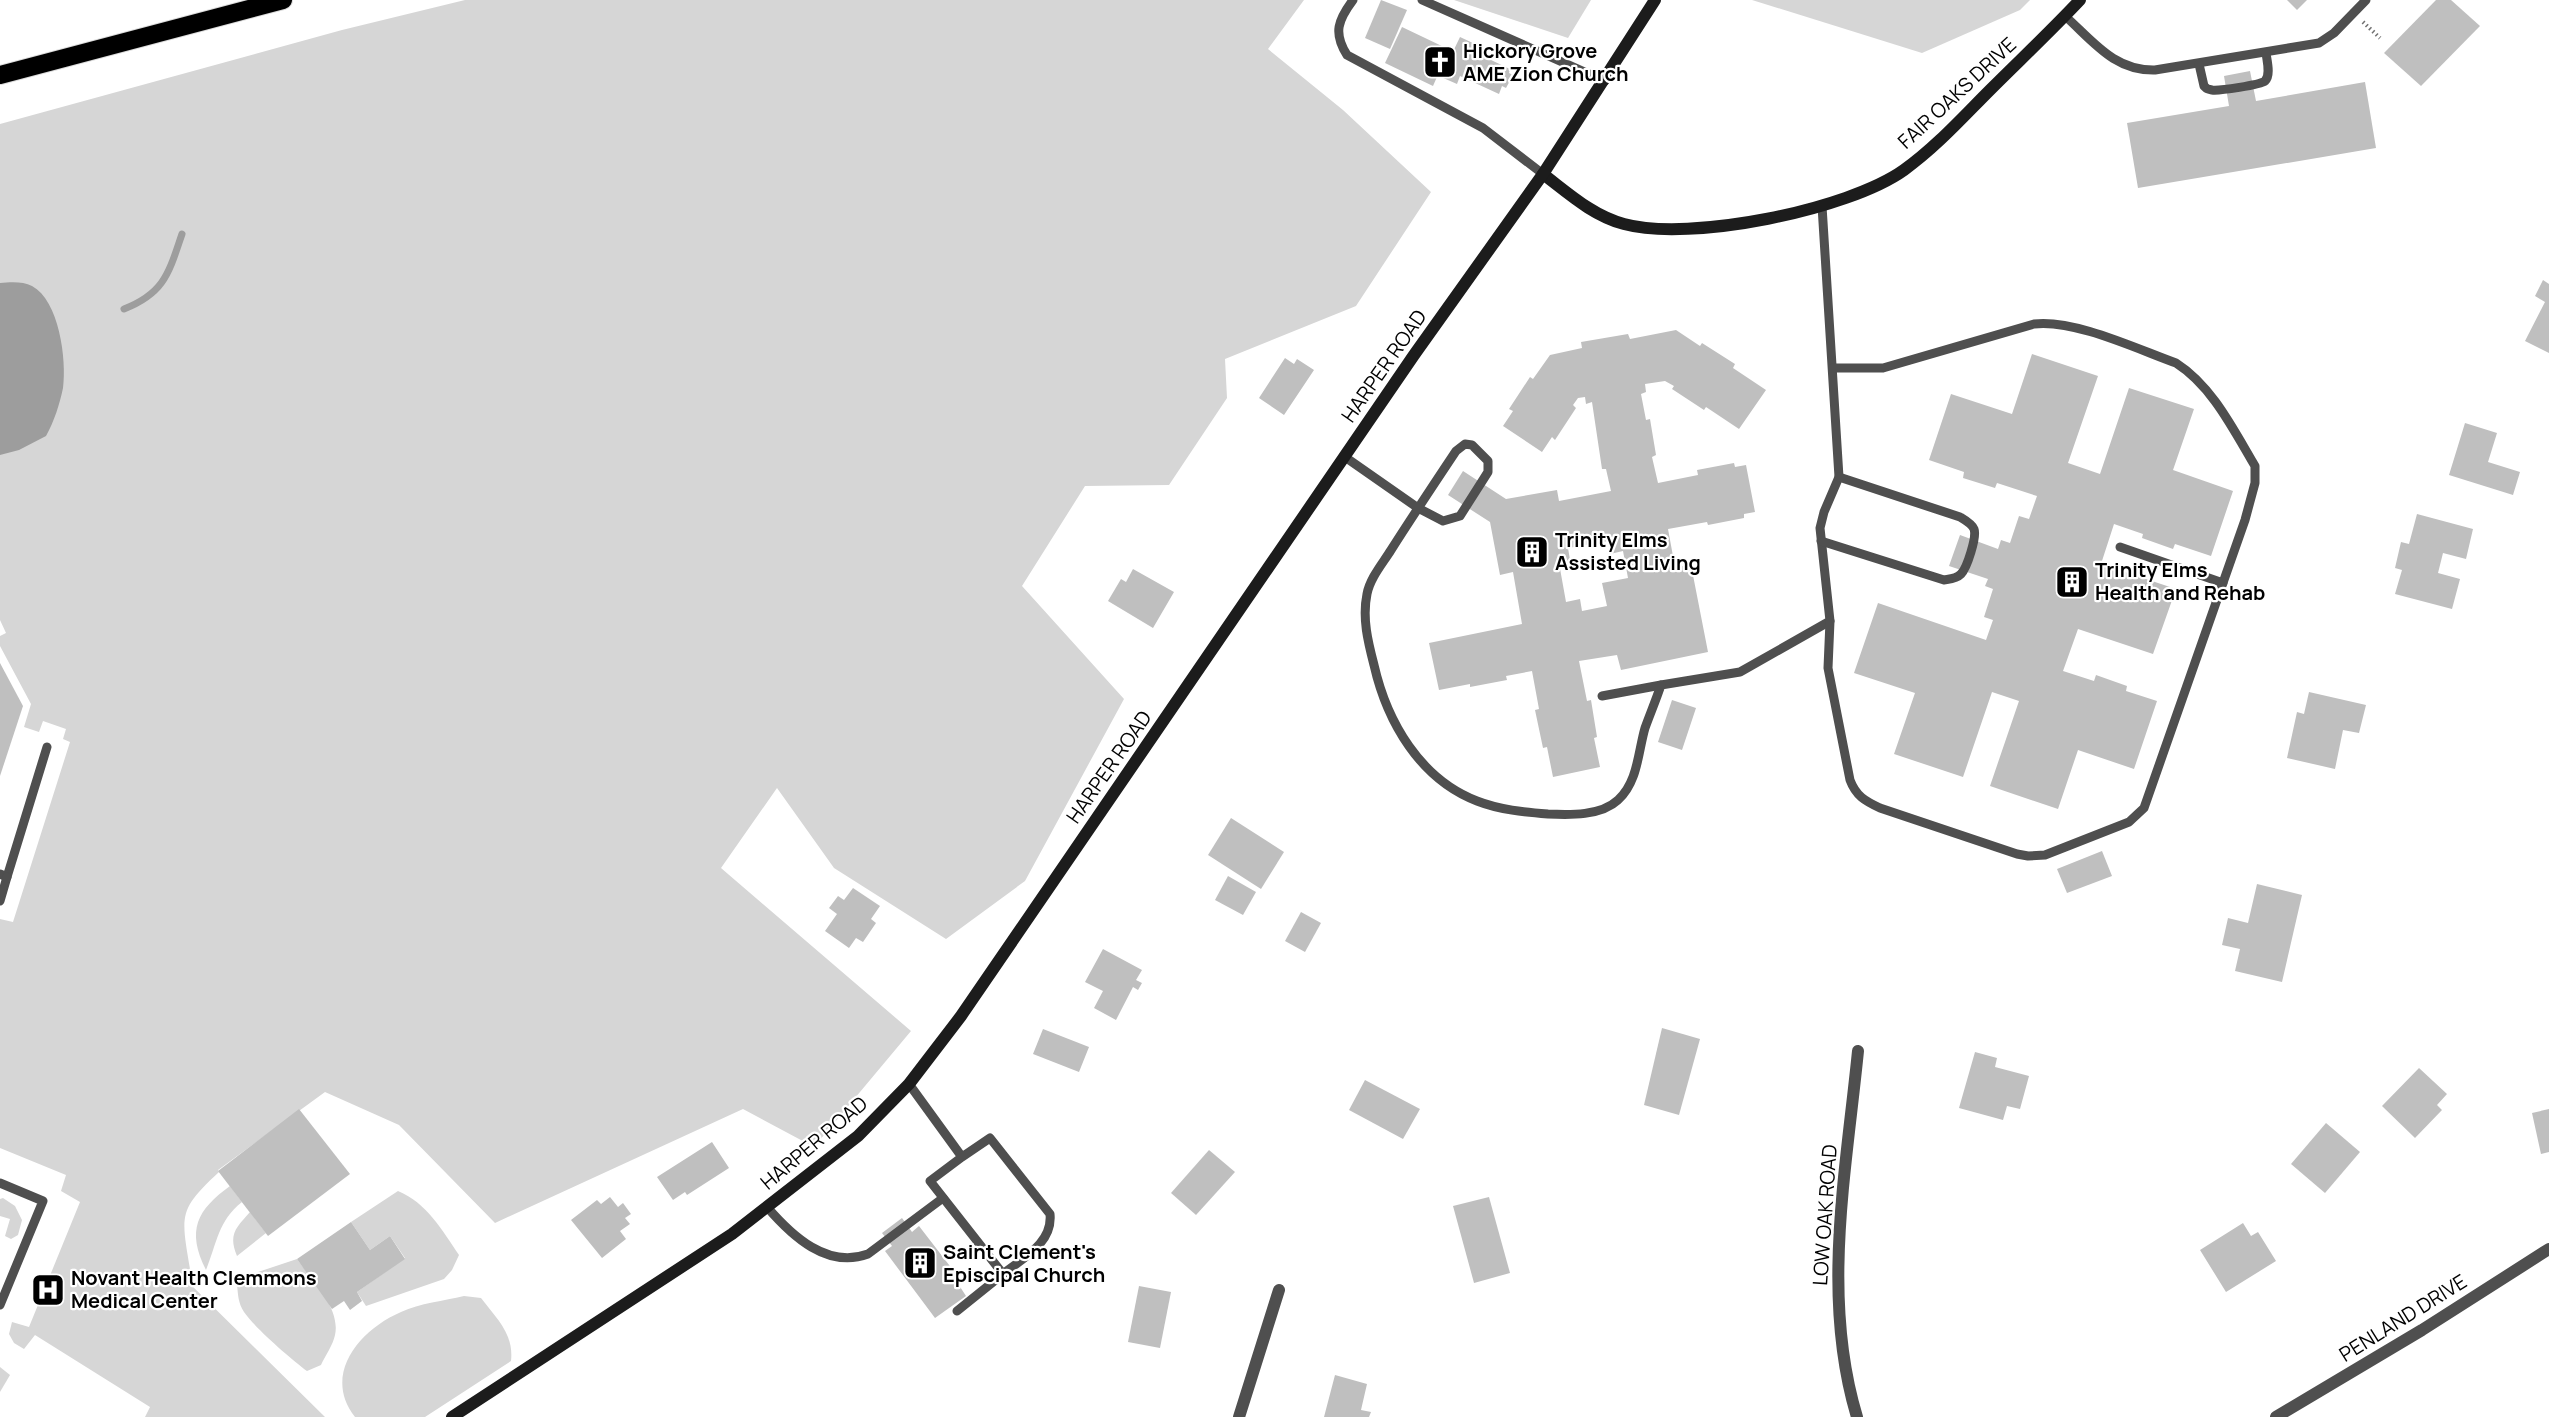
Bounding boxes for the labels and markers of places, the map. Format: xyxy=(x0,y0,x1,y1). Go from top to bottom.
place label: Hickory Grove AME Zion Church xyxy=(1463,37,1629,87)
church icon: Hickory Grove AME Zion Church xyxy=(1422,44,1458,80)
place label: Trinity Elms Assisted Living xyxy=(1555,526,1701,576)
building icon: Trinity Elms Assisted Living xyxy=(1514,534,1550,570)
place label: Trinity Elms Health and Rehab xyxy=(2095,556,2265,606)
building icon: Trinity Elms Health and Rehab xyxy=(2054,564,2090,600)
place label: Saint Clement's Episcipal Church xyxy=(943,1238,1105,1288)
building icon: Saint Clement's Episcipal Church xyxy=(902,1245,938,1281)
place label: Novant Health Clemmons Medical Center xyxy=(71,1264,317,1314)
hospital icon: Novant Health Clemmons Medical Center xyxy=(30,1272,66,1308)

